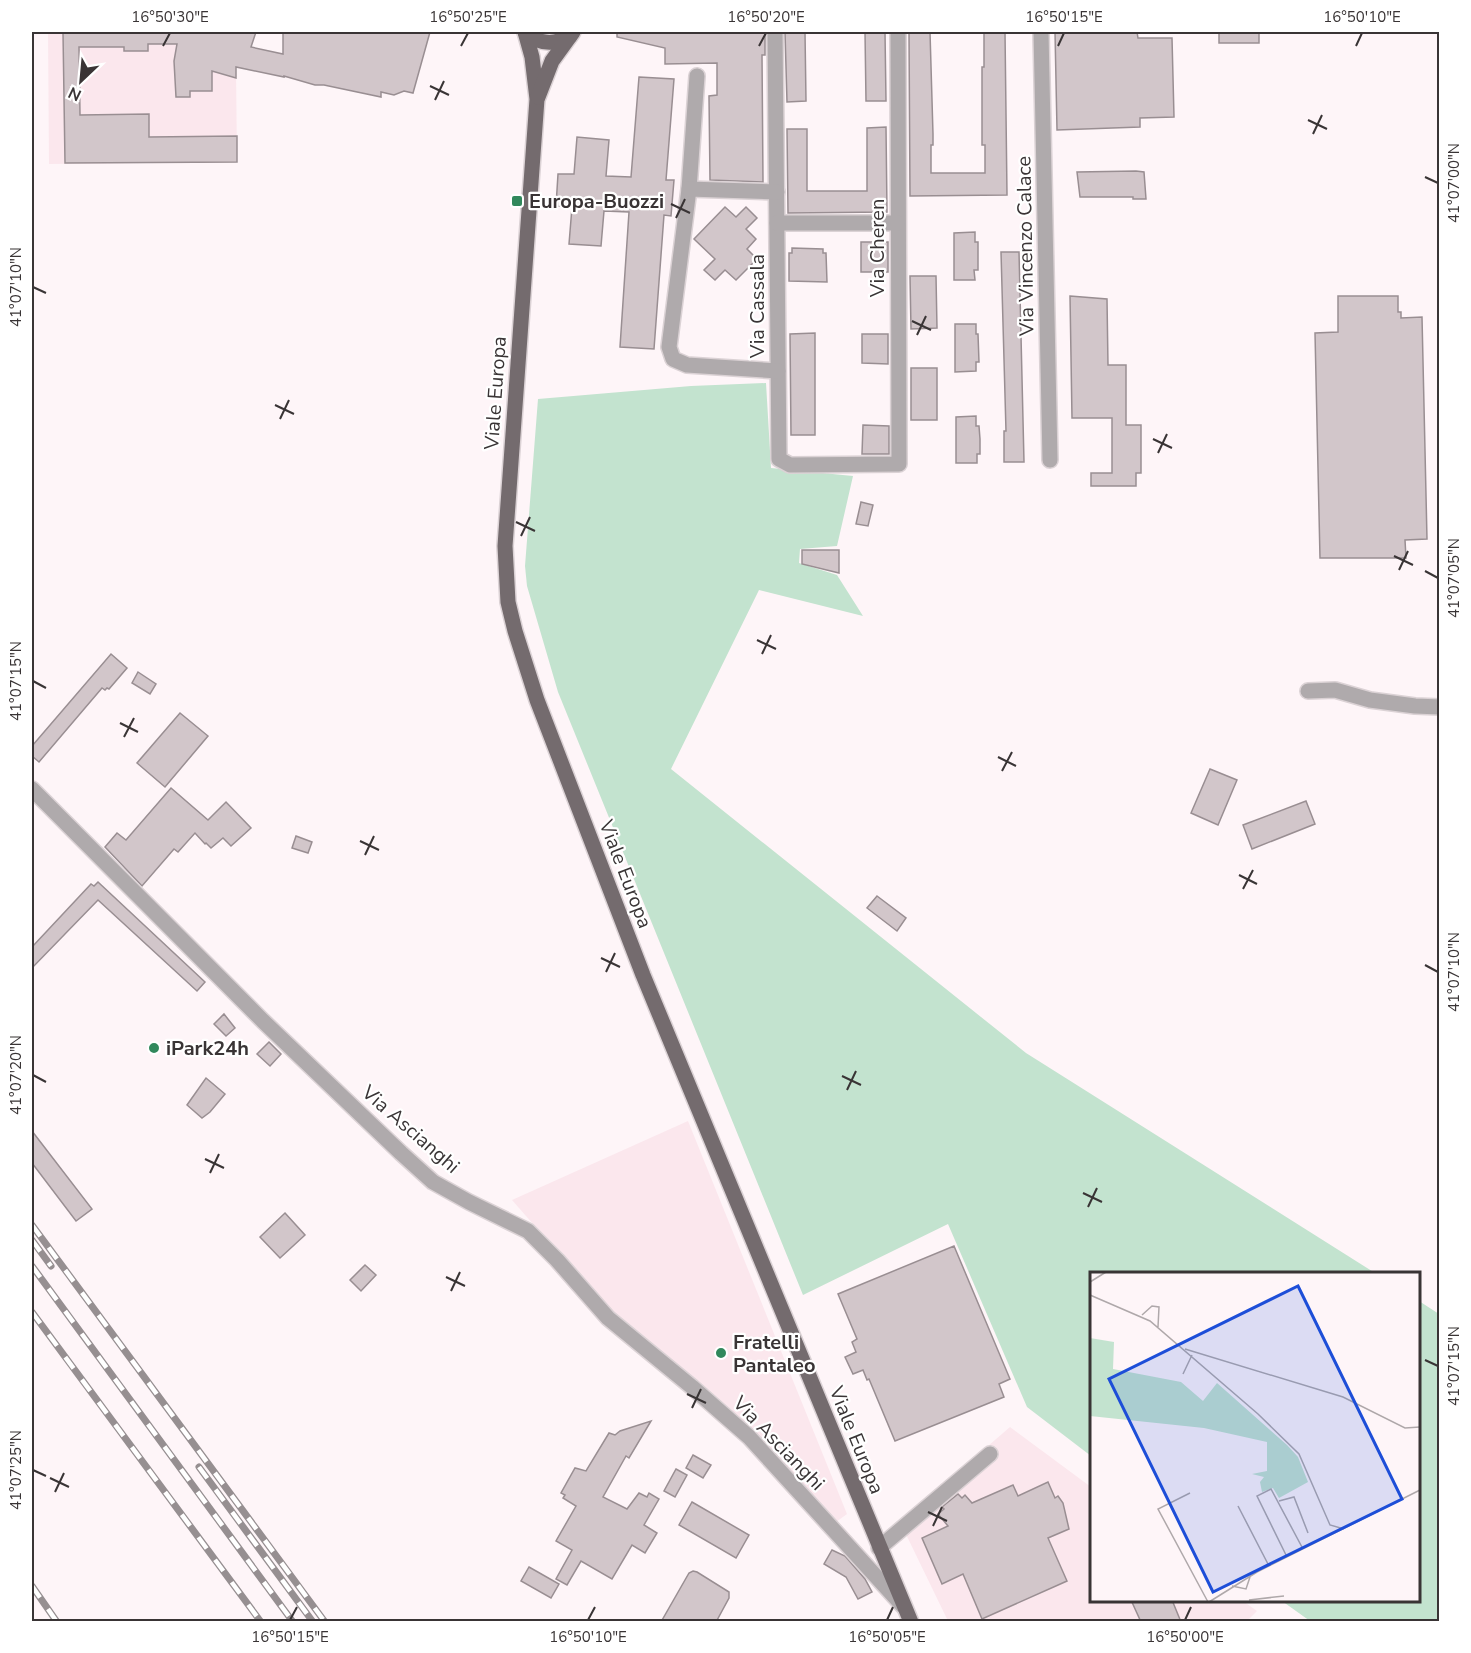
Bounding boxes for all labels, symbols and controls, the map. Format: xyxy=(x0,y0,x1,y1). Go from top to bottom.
text: 16°50'30"E xyxy=(131,7,209,27)
text: 16°50'25"E xyxy=(429,7,507,27)
text: 16°50'20"E xyxy=(727,7,805,27)
text: 16°50'15"E xyxy=(1025,7,1103,27)
text: 16°50'10"E xyxy=(1323,7,1401,27)
north arrow xyxy=(51,51,111,111)
text: N xyxy=(65,81,85,106)
text: 41°07'00"N xyxy=(1444,143,1464,223)
street label: Via Vincenzo Calace xyxy=(1010,156,1041,337)
place label: Europa-Buozzi xyxy=(529,188,664,215)
marker: Europa-Buozzi xyxy=(510,194,524,208)
street label: Via Cheren xyxy=(864,199,891,298)
text: 41°07'10"N xyxy=(6,247,26,327)
street label: Via Cassala xyxy=(744,254,771,359)
street label: Viale Europa xyxy=(478,335,513,452)
text: 41°07'05"N xyxy=(1444,538,1464,618)
text: 41°07'15"N xyxy=(6,641,26,721)
street label: Viale Europa xyxy=(592,815,659,932)
text: 41°07'10"N xyxy=(1444,932,1464,1012)
text: 41°07'20"N xyxy=(6,1035,26,1115)
place label: iPark24h xyxy=(166,1035,249,1062)
marker: iPark24h xyxy=(147,1041,161,1055)
street label: Via Ascianghi xyxy=(355,1079,465,1180)
inset map xyxy=(1090,1272,1420,1602)
text: 41°07'15"N xyxy=(1444,1326,1464,1406)
place label: Fratelli Pantaleo xyxy=(733,1329,815,1379)
marker: Fratelli Pantaleo xyxy=(714,1346,728,1360)
street label: Viale Europa xyxy=(822,1381,890,1498)
street label: Via Ascianghi xyxy=(726,1389,831,1497)
text: 41°07'25"N xyxy=(6,1430,26,1510)
text: 16°50'15"E xyxy=(251,1627,329,1647)
text: 16°50'10"E xyxy=(549,1627,627,1647)
text: 16°50'05"E xyxy=(848,1627,926,1647)
text: 16°50'00"E xyxy=(1146,1627,1224,1647)

